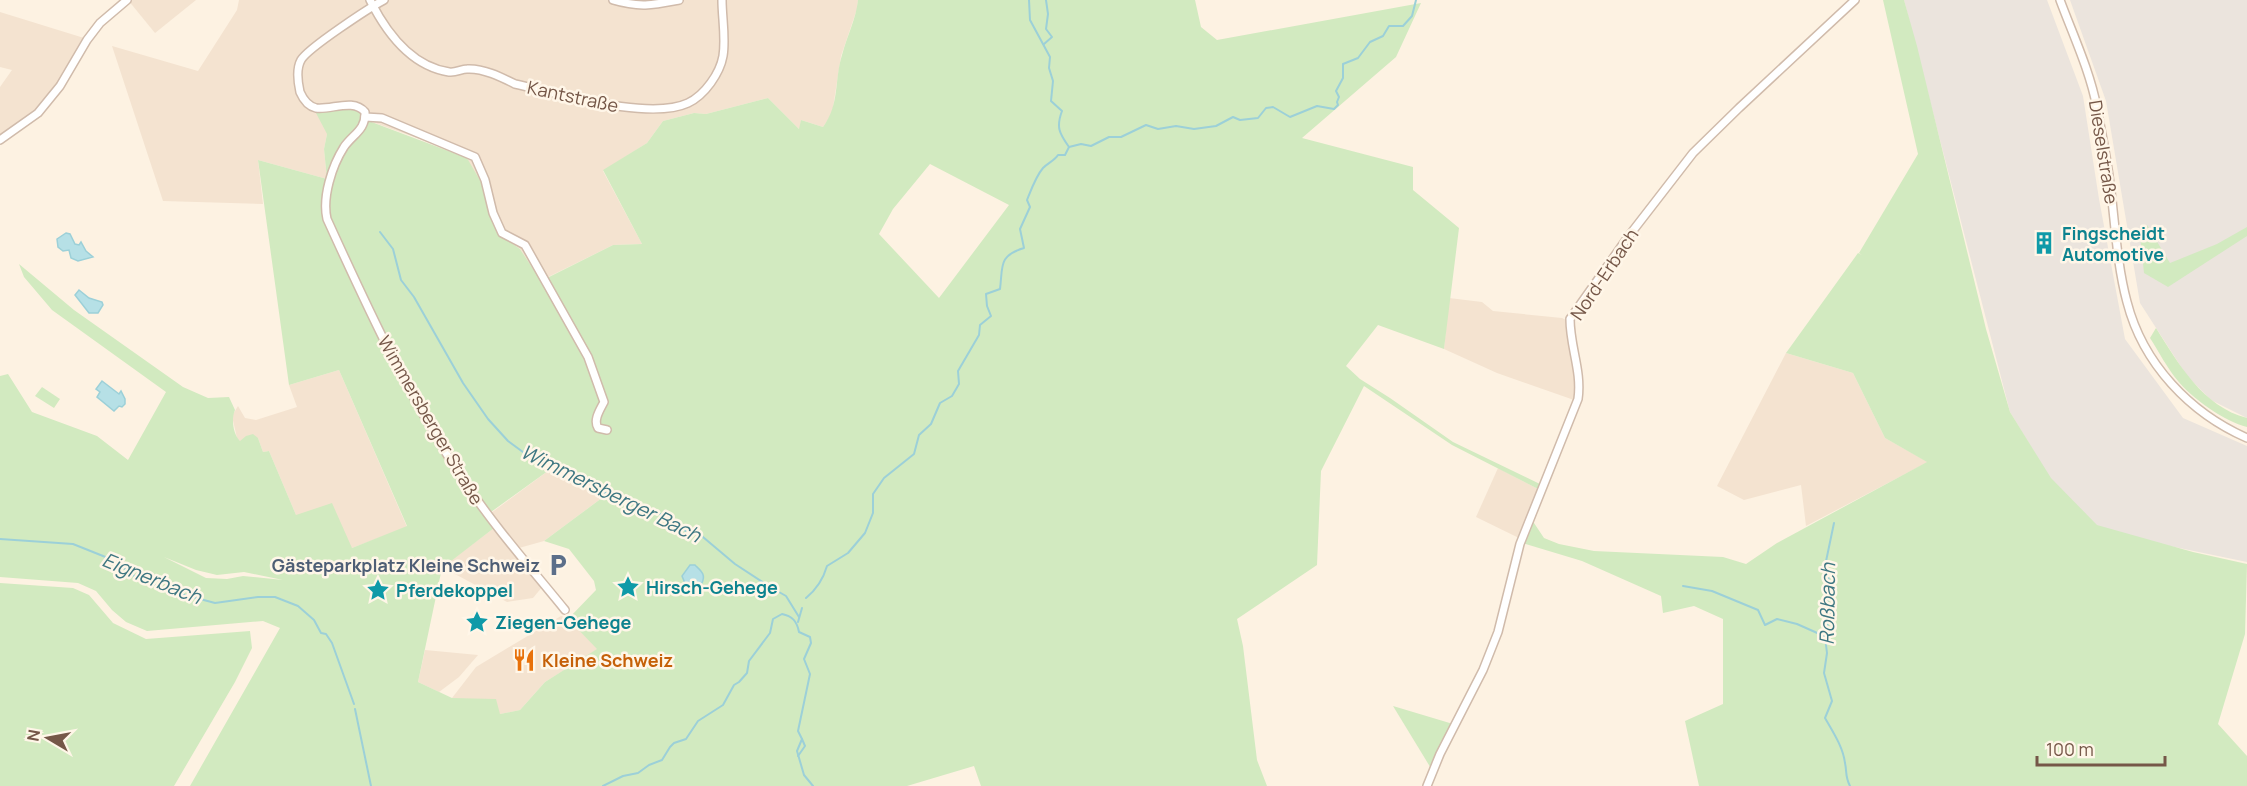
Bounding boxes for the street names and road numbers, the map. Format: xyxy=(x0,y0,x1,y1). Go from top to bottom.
street label: Kantstraße xyxy=(525,75,621,117)
street label: Dieselstraße xyxy=(2084,98,2124,206)
street label: Nord-Erbach xyxy=(1565,224,1643,324)
street label: Wimmersberger Straße xyxy=(373,331,489,509)

